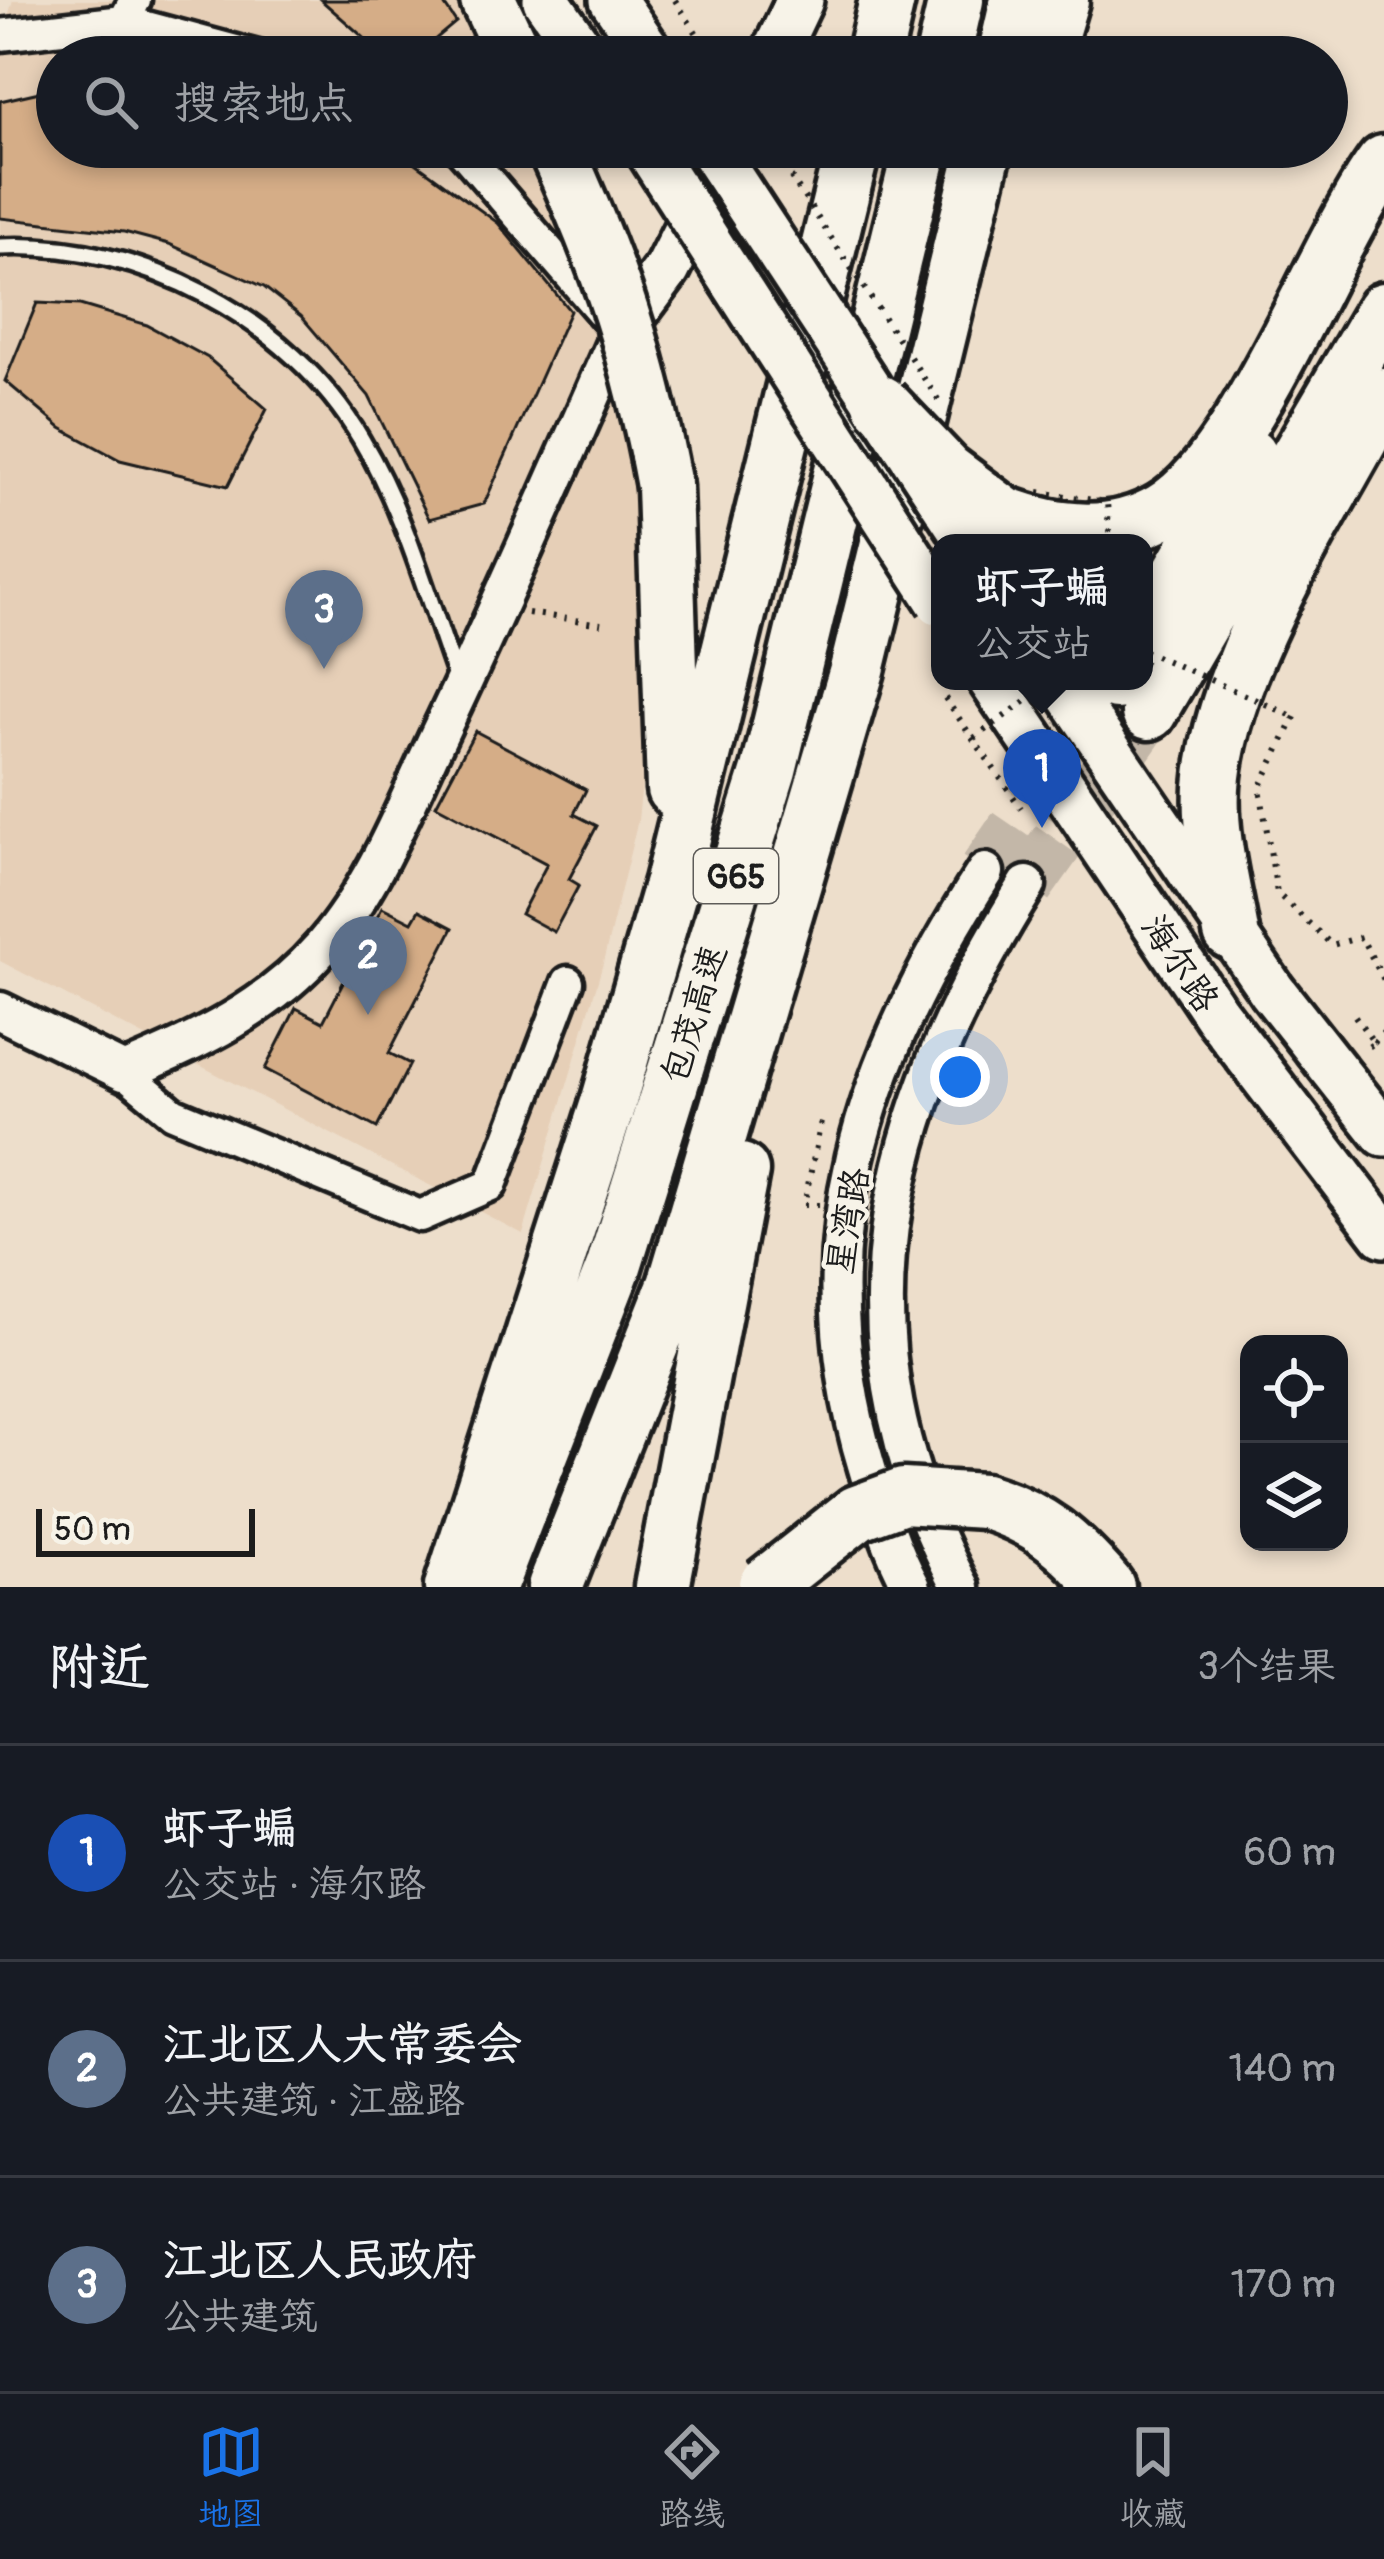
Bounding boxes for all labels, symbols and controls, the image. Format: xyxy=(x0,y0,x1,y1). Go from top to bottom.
search box xyxy=(36,36,1348,168)
icon: search xyxy=(78,69,144,135)
text: 搜索地点 xyxy=(174,76,354,132)
popup xyxy=(931,534,1153,690)
text: 虾子蝙 xyxy=(974,560,1110,616)
pin: 3 xyxy=(285,570,363,669)
text: 公交站 xyxy=(974,619,1092,668)
pin: 1 xyxy=(1003,729,1081,828)
road number: G65 xyxy=(694,849,778,903)
street label: 海尔路 xyxy=(1131,906,1229,1021)
pin: 2 xyxy=(329,916,407,1015)
street label: 包茂高速 xyxy=(652,939,737,1090)
your location xyxy=(930,1047,990,1107)
street label: 星湾路 xyxy=(818,1164,879,1278)
map controls xyxy=(1240,1335,1348,1551)
button: locate xyxy=(1240,1335,1348,1443)
button: layers xyxy=(1240,1443,1348,1551)
scale bar xyxy=(36,1503,255,1556)
text: 50 m xyxy=(54,1509,131,1550)
text: 附近 xyxy=(48,1636,150,1700)
text: 3个结果 xyxy=(1197,1642,1336,1691)
text: 虾子蝙 xyxy=(162,1801,297,1857)
text: 1 xyxy=(79,1828,95,1877)
text: 60 m xyxy=(1244,1828,1336,1877)
text: 公交站 · 海尔路 xyxy=(162,1860,426,1909)
text: 江北区人大常委会 xyxy=(162,2017,522,2073)
text: 2 xyxy=(76,2044,98,2093)
text: 140 m xyxy=(1228,2044,1336,2093)
text: 公共建筑 · 江盛路 xyxy=(162,2076,465,2125)
text: 江北区人民政府 xyxy=(162,2233,477,2289)
text: 3 xyxy=(76,2260,98,2309)
text: 170 m xyxy=(1230,2260,1336,2309)
text: 公共建筑 xyxy=(162,2292,318,2341)
tab: 地图 xyxy=(198,2419,264,2535)
tab: 路线 xyxy=(659,2419,725,2535)
tab: 收藏 xyxy=(1120,2419,1186,2535)

